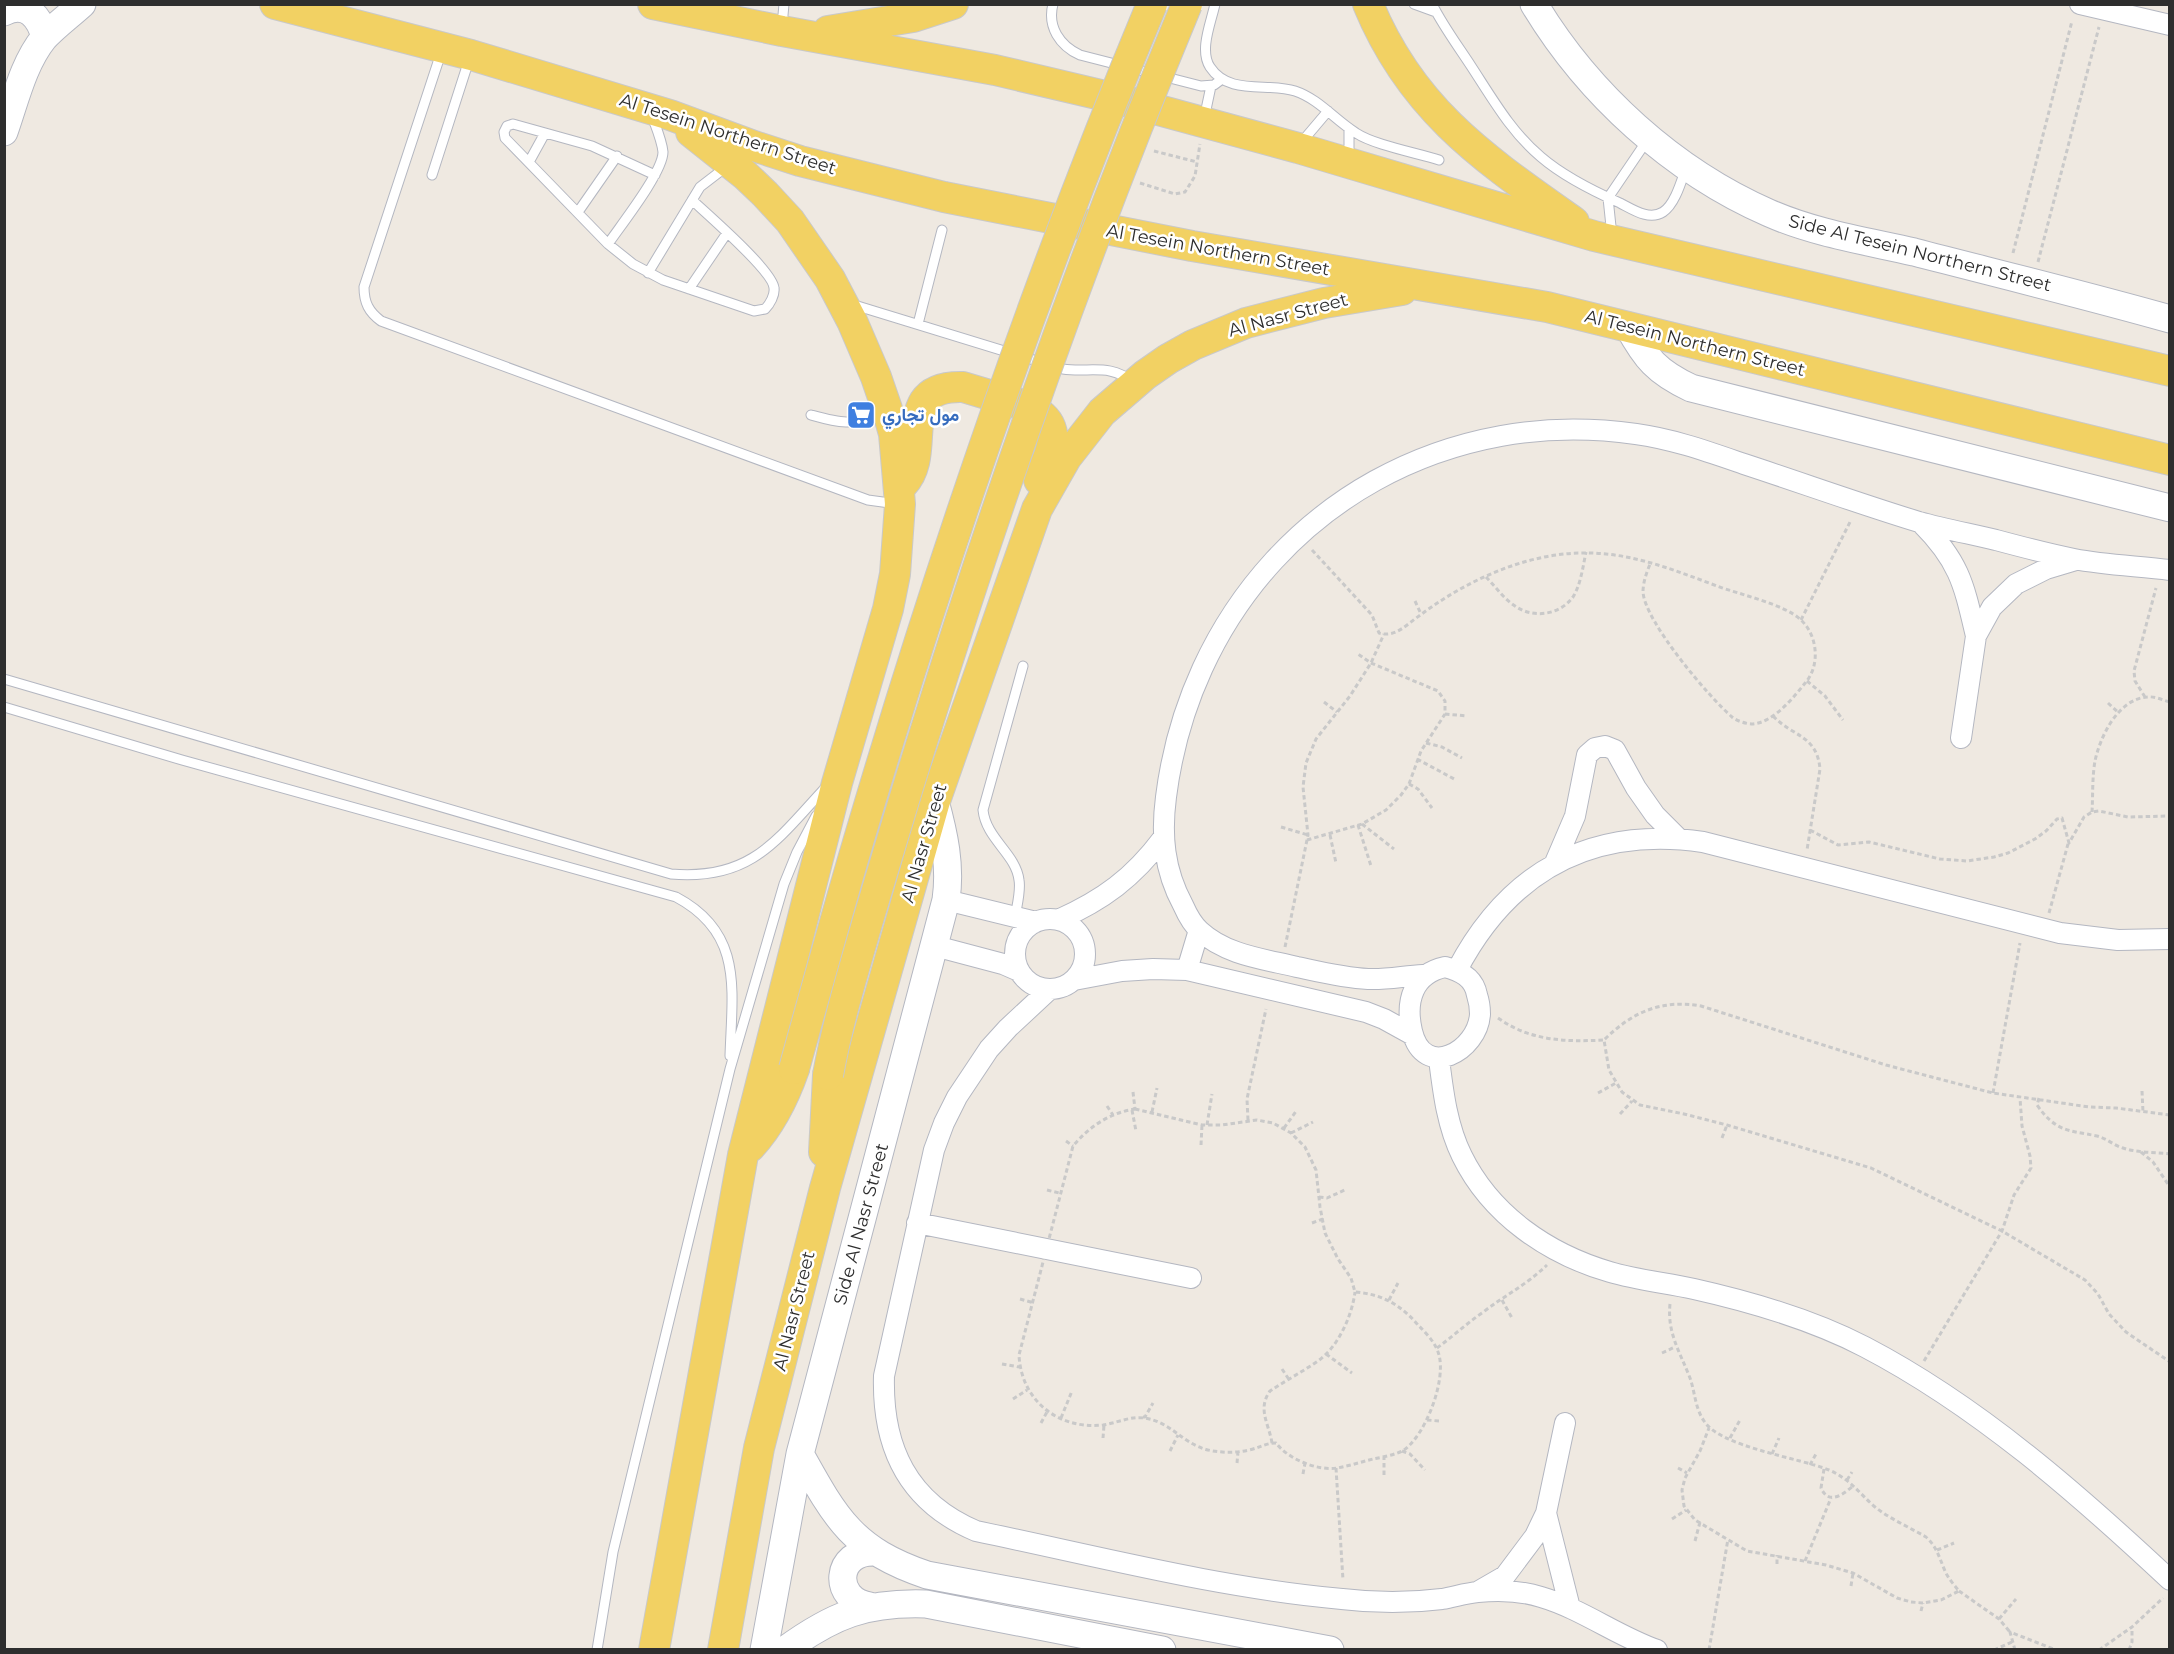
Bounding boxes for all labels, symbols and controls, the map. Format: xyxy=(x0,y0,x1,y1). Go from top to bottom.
street label: Al Tesein Northern Street xyxy=(617,89,839,179)
street label: Side Al Tesein Northern Street xyxy=(1786,210,2054,296)
street label: Al Tesein Northern Street xyxy=(1105,220,1331,280)
street label: Al Nasr Street xyxy=(1226,288,1350,342)
street label: Al Tesein Northern Street xyxy=(1583,305,1807,381)
supermarket icon: مول تجاري xyxy=(845,399,877,431)
place label: مول تجاري xyxy=(882,404,960,430)
street label: Al Nasr Street xyxy=(896,781,952,905)
street label: Side Al Nasr Street xyxy=(829,1141,893,1307)
street label: Al Nasr Street xyxy=(768,1249,820,1373)

